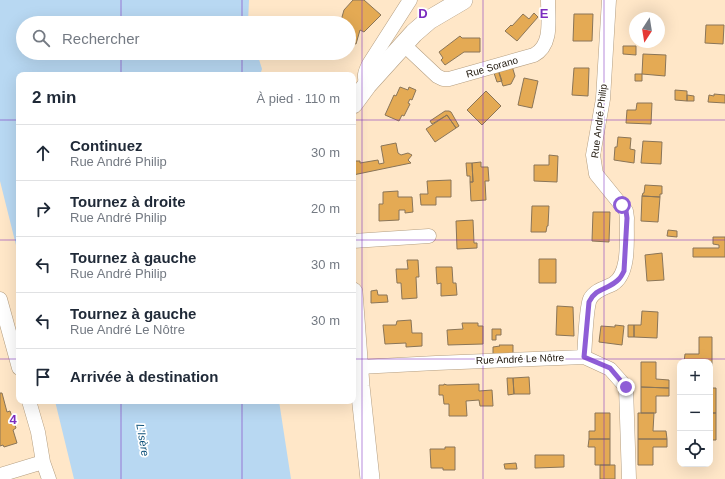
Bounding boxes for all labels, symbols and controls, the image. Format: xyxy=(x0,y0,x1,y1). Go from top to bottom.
text: D xyxy=(418,6,428,21)
text: E xyxy=(540,6,549,21)
north arrow xyxy=(629,12,665,48)
search box xyxy=(16,16,356,60)
icon: search xyxy=(30,27,52,49)
text: Rechercher xyxy=(62,30,140,47)
street label: Rue Sorano xyxy=(465,54,520,80)
street label: Rue André Philip xyxy=(589,83,609,159)
text: 2 min xyxy=(32,88,76,107)
text: À pied · 110 m xyxy=(256,91,340,106)
text: Continuez xyxy=(70,137,143,154)
icon: ahead xyxy=(32,142,54,164)
text: 30 m xyxy=(311,145,340,160)
text: Rue André Philip xyxy=(70,154,167,169)
text: Tournez à droite xyxy=(70,193,186,210)
route start xyxy=(613,196,631,214)
icon: right xyxy=(32,198,54,220)
text: 20 m xyxy=(311,201,340,216)
text: Rue André Philip xyxy=(70,210,167,225)
text: Tournez à gauche xyxy=(70,249,196,266)
icon: left xyxy=(32,254,54,276)
text: 30 m xyxy=(311,257,340,272)
text: Rue André Philip xyxy=(70,266,167,281)
text: Tournez à gauche xyxy=(70,305,196,322)
icon: left xyxy=(32,310,54,332)
text: 30 m xyxy=(311,313,340,328)
text: Rue André Le Nôtre xyxy=(70,322,185,337)
street label: Rue André Le Nôtre xyxy=(476,352,565,366)
map controls xyxy=(677,359,713,467)
button: + xyxy=(677,359,713,395)
icon: arrive xyxy=(32,366,54,388)
text: Arrivée à destination xyxy=(70,368,218,385)
route end xyxy=(617,378,635,396)
button: − xyxy=(677,395,713,431)
text: 4 xyxy=(9,412,17,427)
water label: L'Isère xyxy=(134,423,152,457)
button: locate xyxy=(677,431,713,467)

